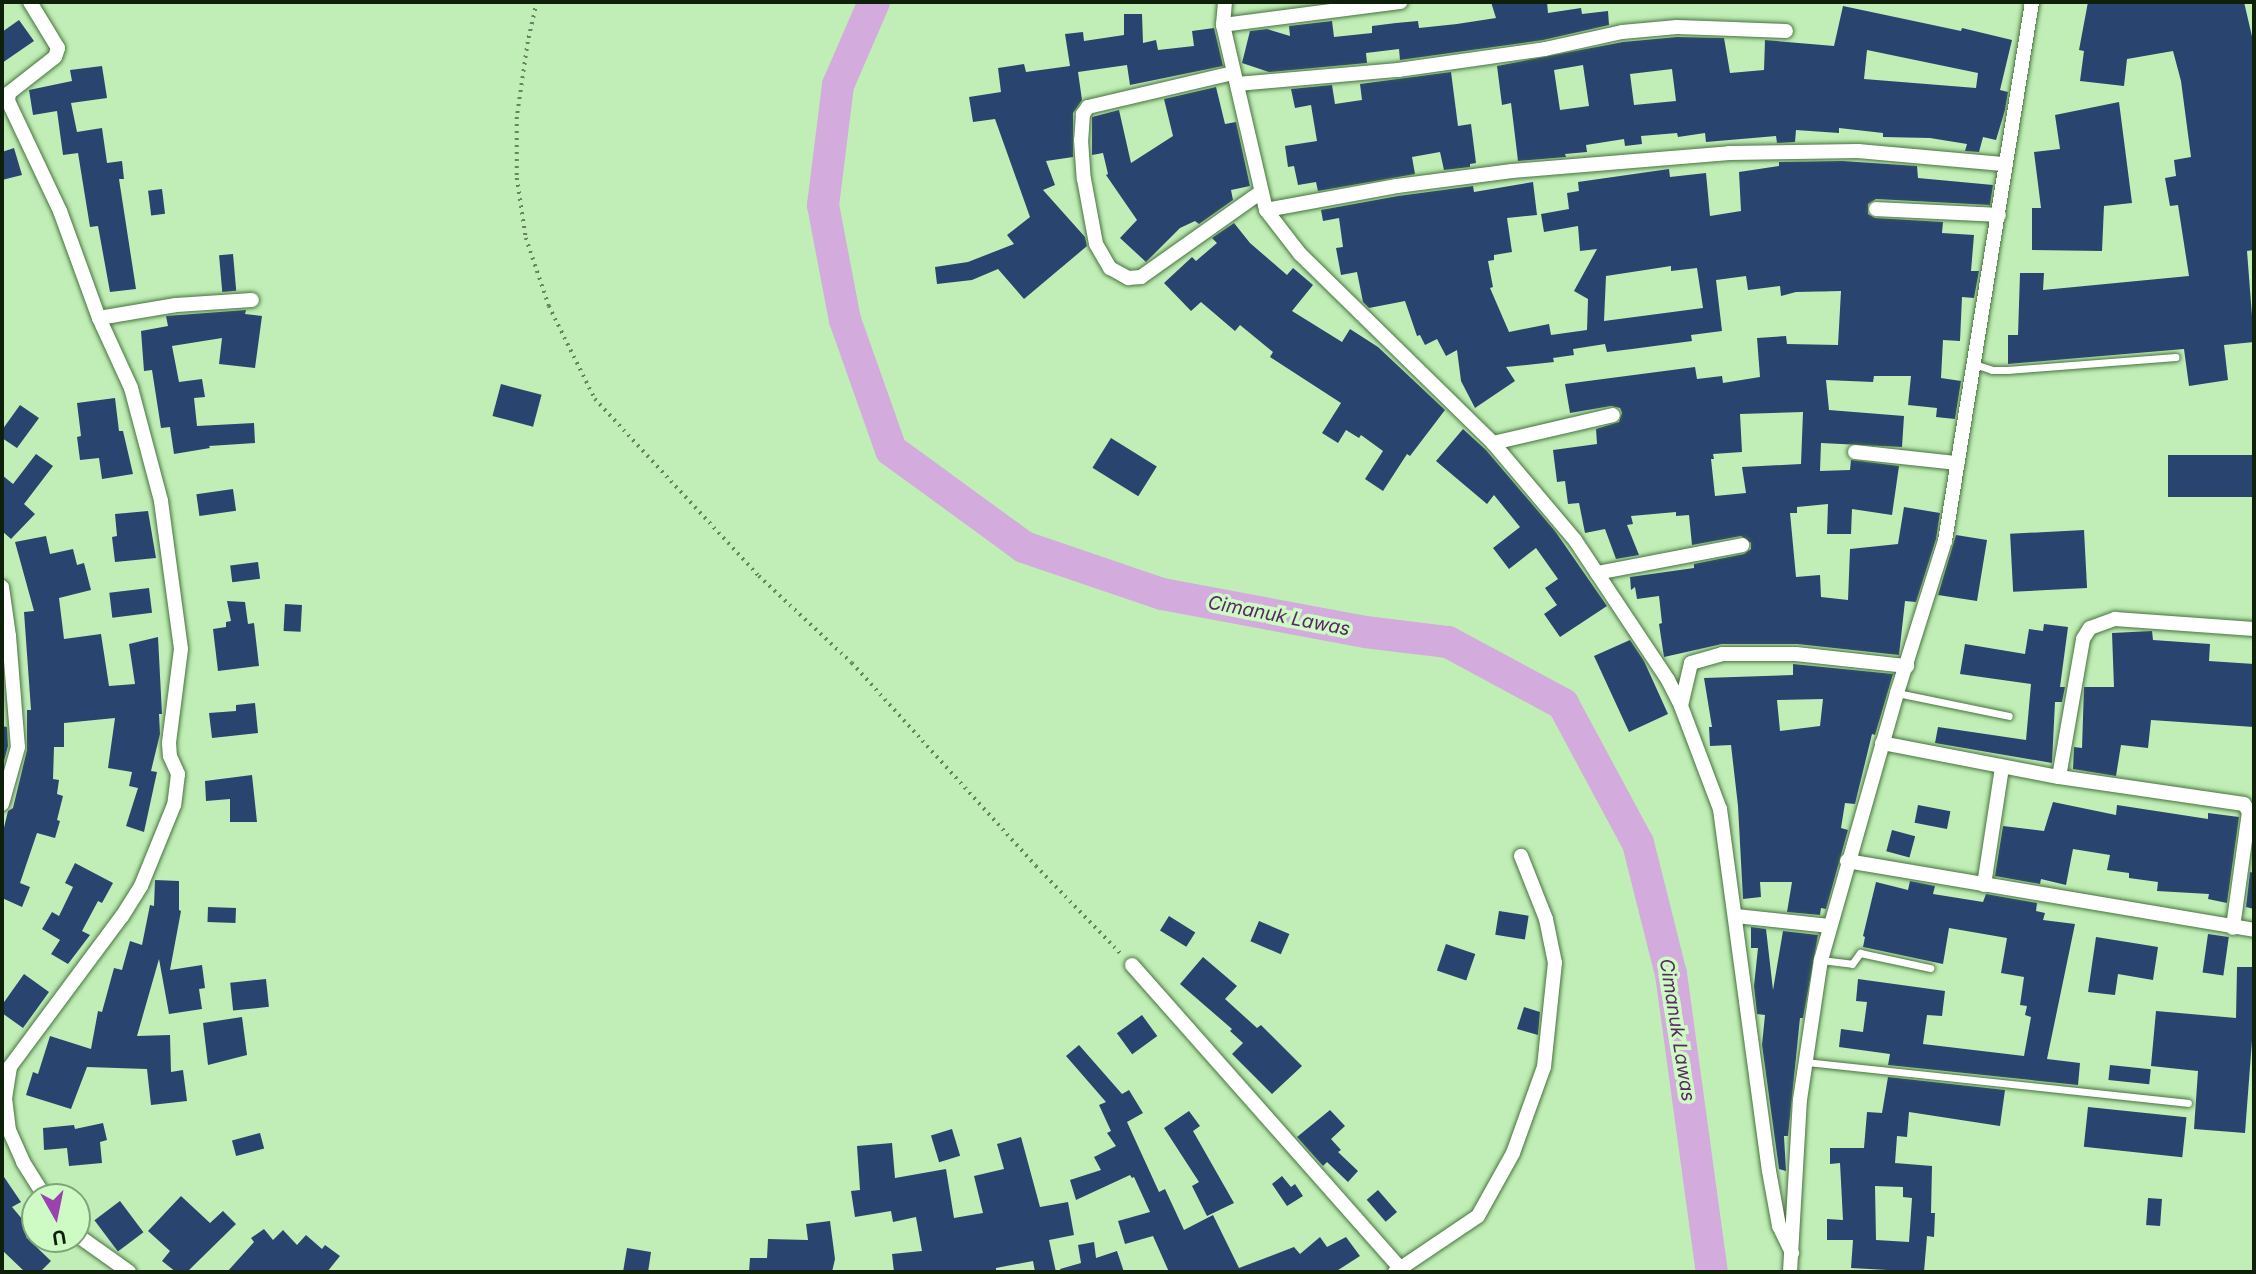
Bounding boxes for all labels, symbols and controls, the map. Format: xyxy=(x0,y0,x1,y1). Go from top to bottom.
water label: Cimanuk Lawas xyxy=(1206,591,1352,641)
water label: Cimanuk Lawas xyxy=(1654,957,1700,1103)
north arrow xyxy=(21,1183,91,1253)
text: U xyxy=(50,1225,68,1250)

